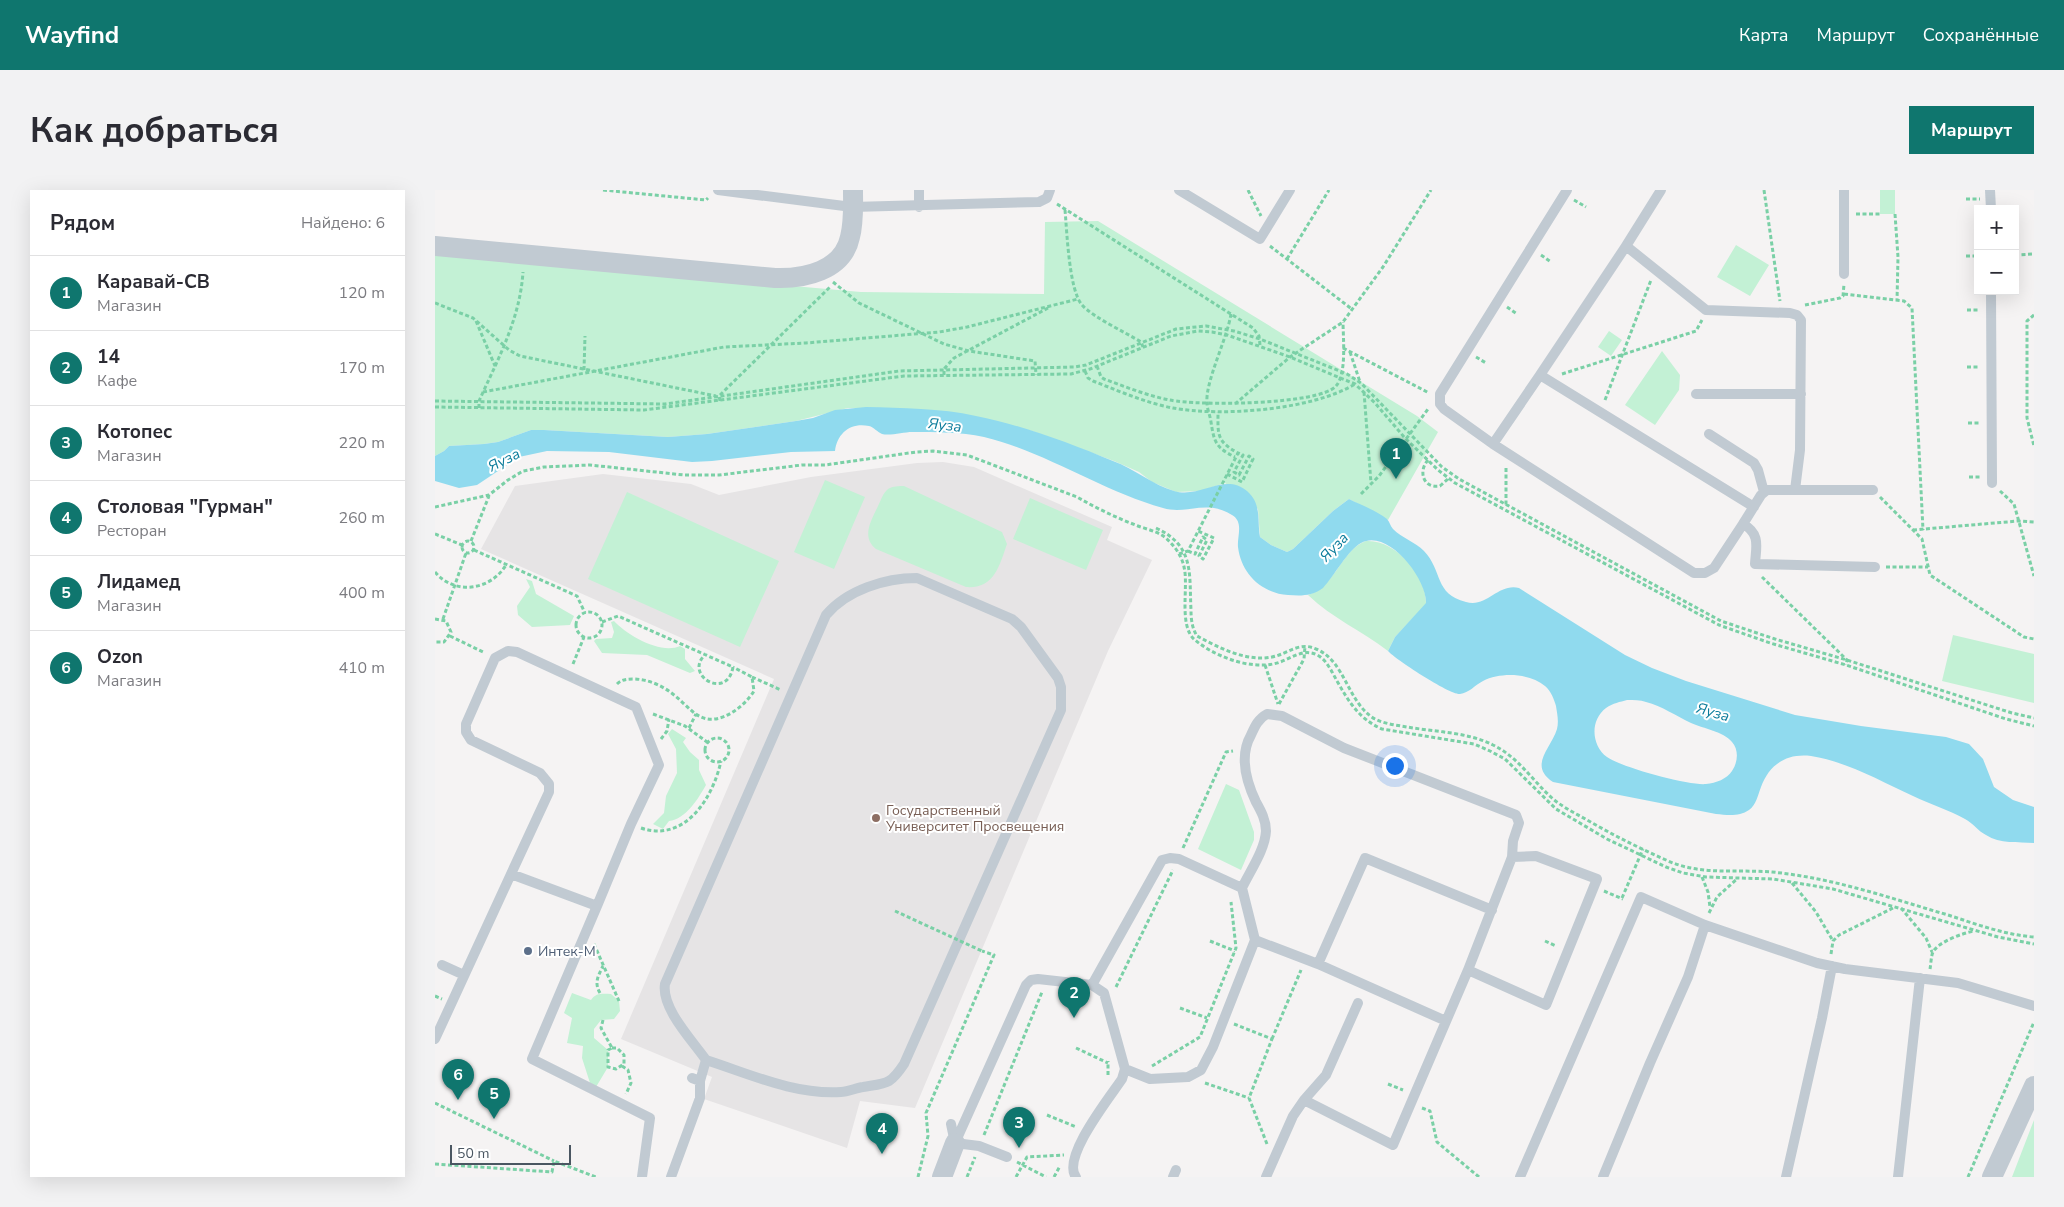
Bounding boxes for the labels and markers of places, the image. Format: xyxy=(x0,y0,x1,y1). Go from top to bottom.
pin: 1 xyxy=(1380,438,1412,479)
place label: Государственный Университет Просвещения xyxy=(885,801,1064,836)
marker: Государственный Университет Просвещения xyxy=(870,812,882,824)
place label: Интек-М xyxy=(538,942,596,961)
marker: Интек-М xyxy=(522,945,534,957)
pin: 2 xyxy=(1058,977,1090,1018)
pin: 6 xyxy=(442,1059,474,1100)
pin: 5 xyxy=(478,1078,510,1119)
pin: 3 xyxy=(1003,1107,1035,1148)
pin: 4 xyxy=(866,1113,898,1154)

